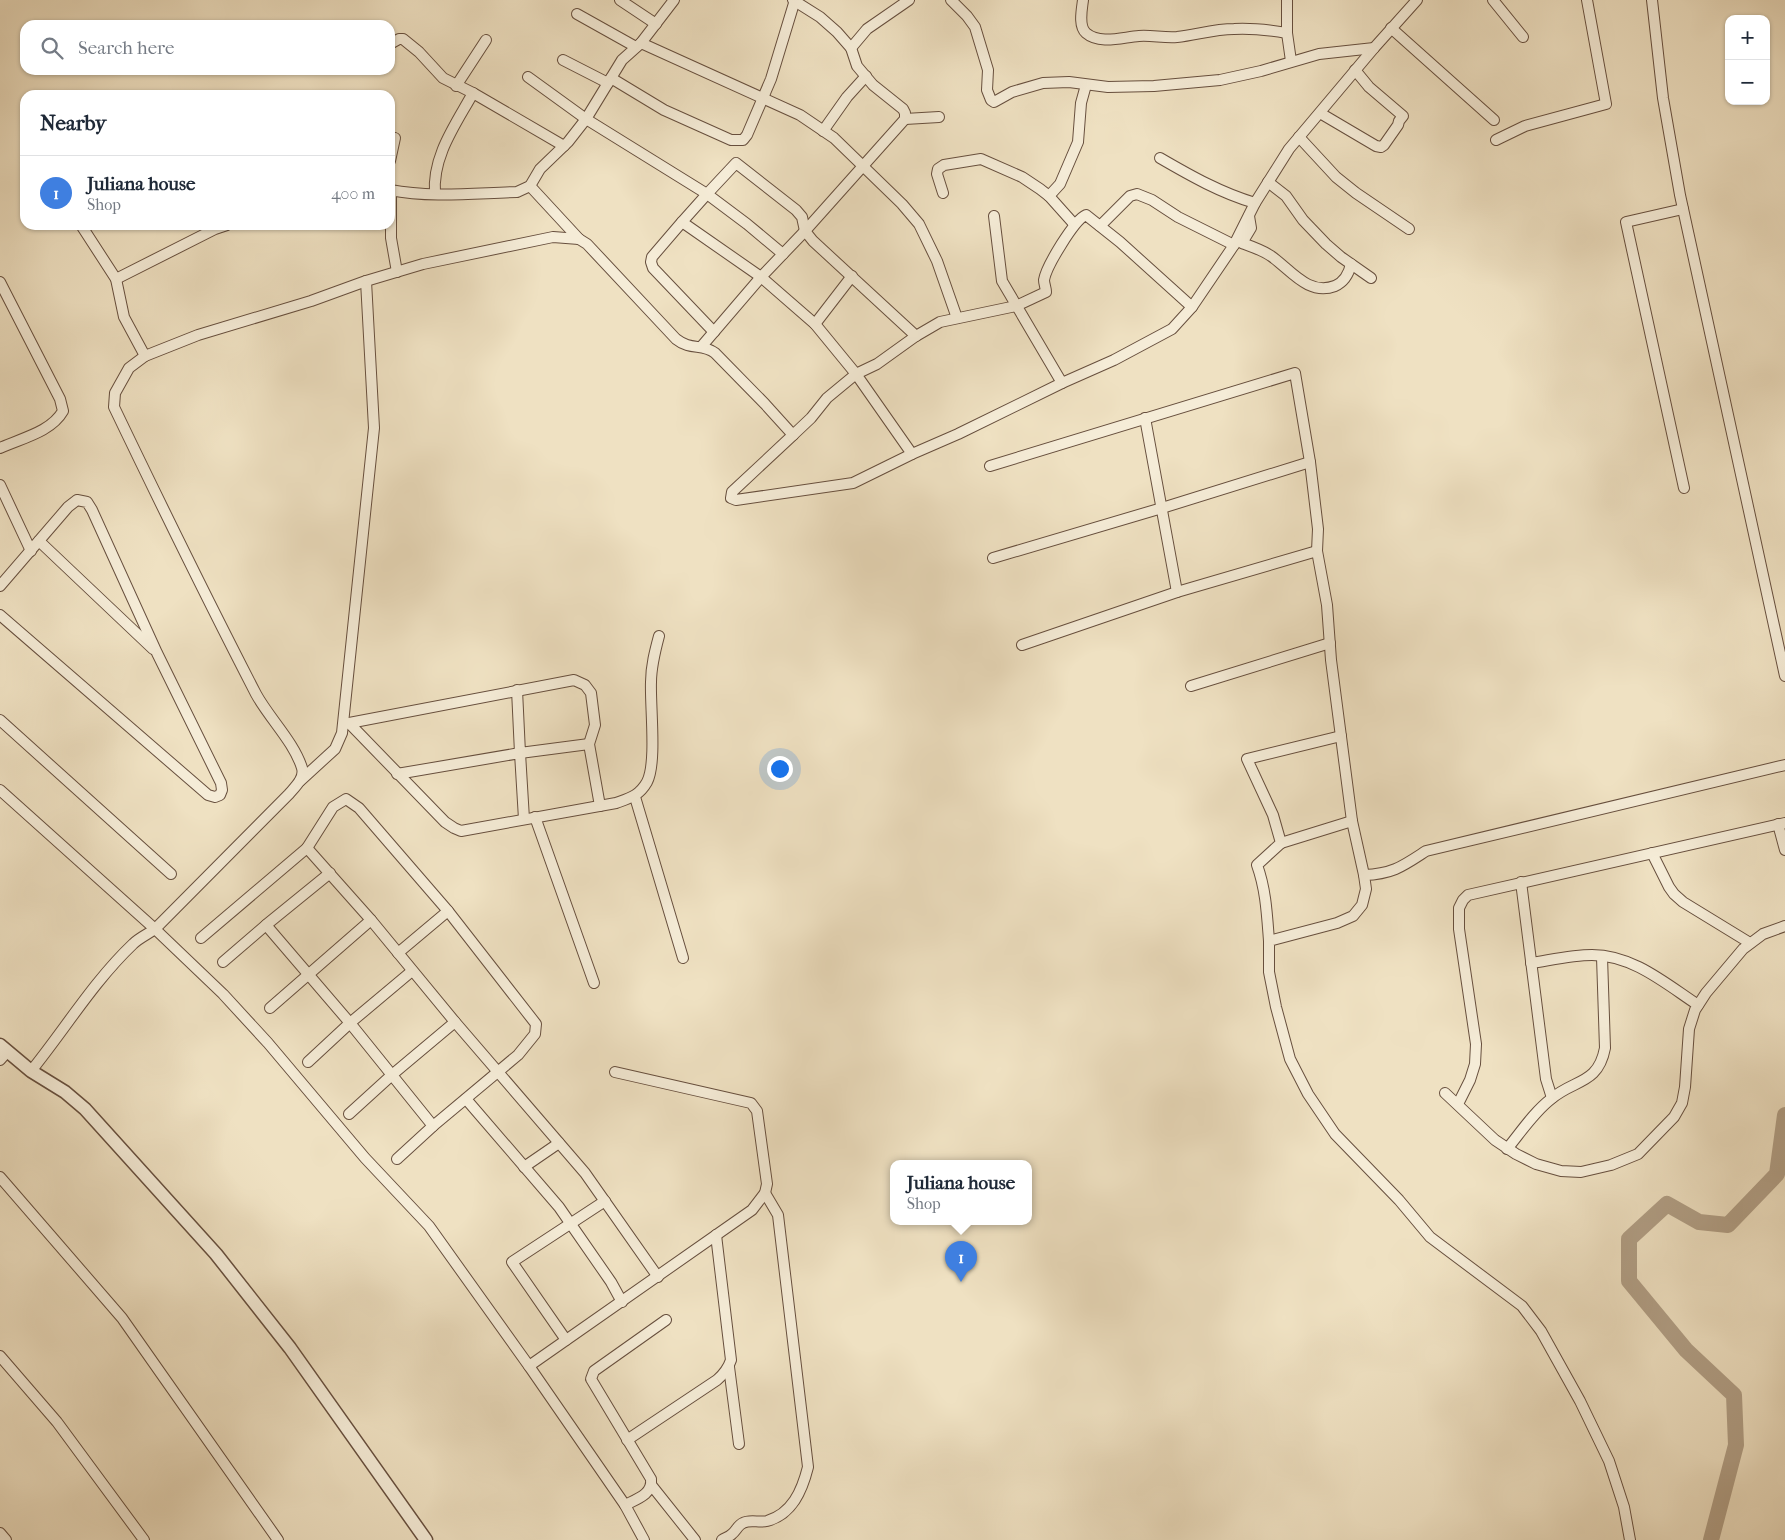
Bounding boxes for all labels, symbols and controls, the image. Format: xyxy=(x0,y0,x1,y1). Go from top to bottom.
map controls xyxy=(1725,15,1770,105)
button: + xyxy=(1725,15,1770,60)
search box xyxy=(20,20,395,75)
icon: search xyxy=(38,34,66,62)
text: Search here xyxy=(78,37,174,59)
button: − xyxy=(1725,60,1770,105)
text: Nearby xyxy=(40,111,106,135)
text: Juliana house xyxy=(87,173,195,195)
text: 1 xyxy=(53,184,59,203)
text: 400 m xyxy=(331,184,375,203)
text: Shop xyxy=(87,195,121,214)
your location xyxy=(767,756,793,782)
popup xyxy=(890,1160,1032,1225)
text: Juliana house xyxy=(907,1172,1015,1194)
text: Shop xyxy=(907,1194,941,1213)
pin: 1 xyxy=(945,1241,977,1282)

